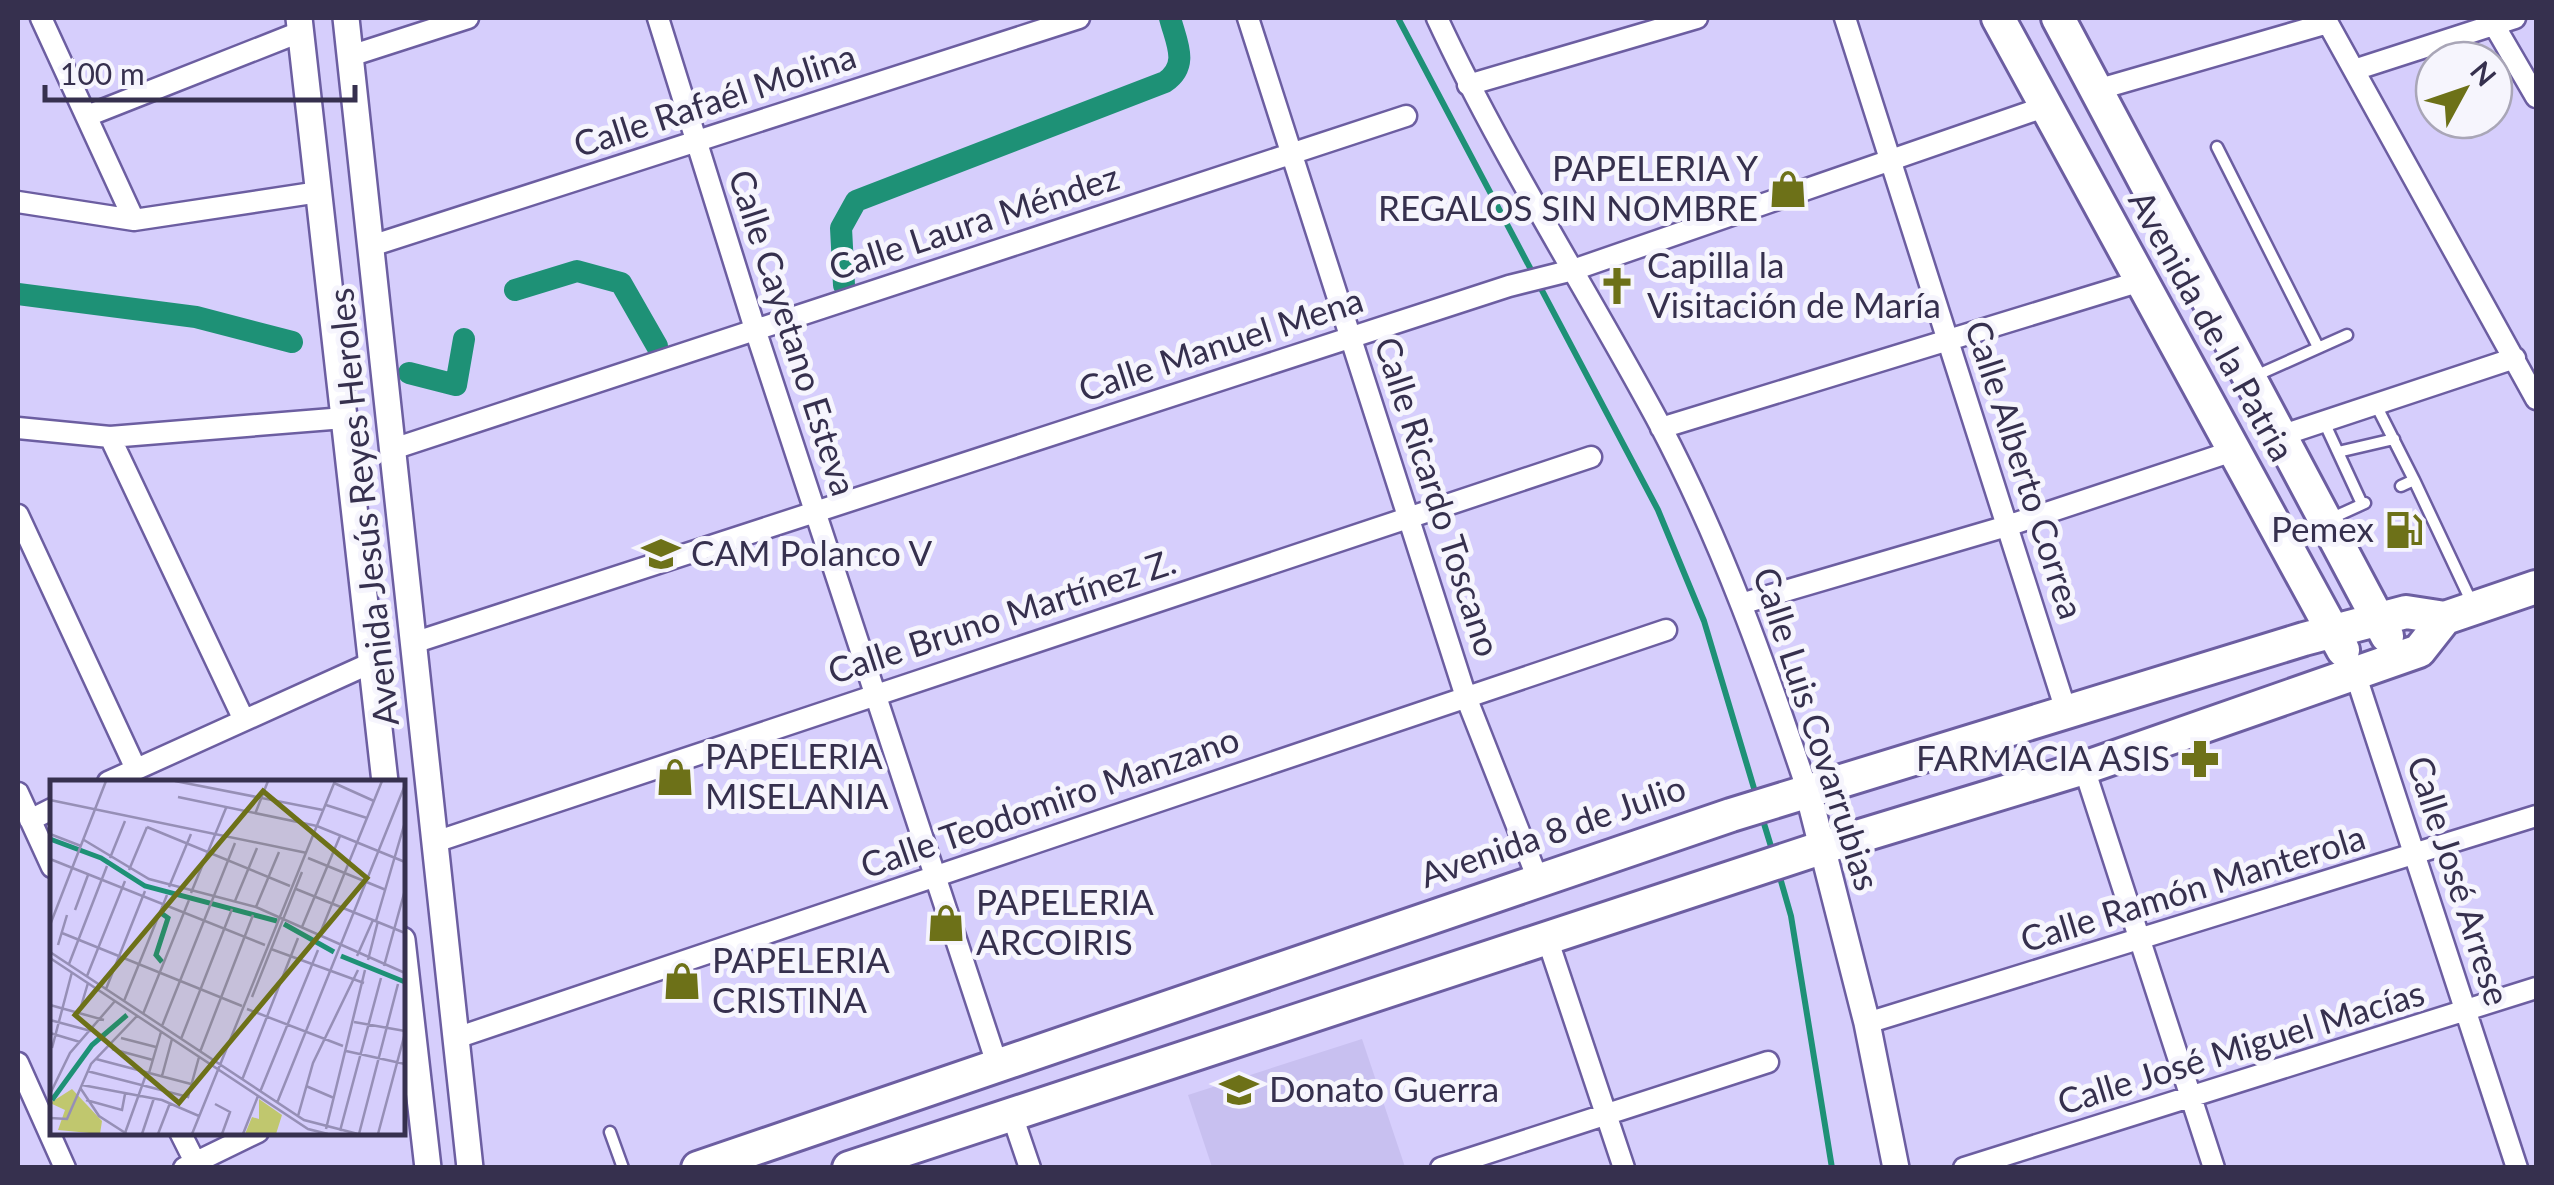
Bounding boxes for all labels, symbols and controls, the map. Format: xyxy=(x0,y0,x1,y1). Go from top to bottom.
street label: Calle Rafaél Molina xyxy=(568,34,861,165)
scale bar xyxy=(45,40,355,102)
north arrow xyxy=(2414,40,2514,140)
text: N xyxy=(2464,54,2504,92)
text: 100 m xyxy=(60,55,145,91)
place label: PAPELERIA Y REGALOS SIN NOMBRE xyxy=(1378,146,1758,228)
street label: Calle Laura Méndez xyxy=(823,154,1124,288)
street label: Calle Cayetano Esteva xyxy=(721,164,866,501)
shop icon: PAPELERIA Y REGALOS SIN NOMBRE xyxy=(1767,168,1809,210)
street label: Avenida de la Patria xyxy=(2121,183,2304,468)
place label: Capilla la Visitación de María xyxy=(1647,243,1941,325)
church icon: Capilla la Visitación de María xyxy=(1596,265,1638,307)
street label: Calle Manuel Mena xyxy=(1073,277,1368,409)
street label: Avenida Jesús Reyes Heroles xyxy=(318,286,406,728)
street label: Calle Alberto Correa xyxy=(1958,315,2094,624)
street label: Calle Ricardo Toscano xyxy=(1367,331,1510,661)
place label: Pemex xyxy=(2271,507,2375,549)
fuel station icon: Pemex xyxy=(2383,509,2425,551)
place label: CAM Polanco V xyxy=(691,531,933,573)
school or university icon: CAM Polanco V xyxy=(640,533,682,575)
street label: Calle Bruno Martínez Z. xyxy=(822,539,1181,691)
street label: Calle Luis Covarrubias xyxy=(1746,562,1890,895)
street label: Calle Teodomiro Manzano xyxy=(855,717,1244,886)
place label: PAPELERIA MISELANIA xyxy=(705,734,889,816)
place label: FARMACIA ASIS xyxy=(1916,736,2170,778)
pharmacy icon: FARMACIA ASIS xyxy=(2179,738,2221,780)
street label: Calle José Arrese xyxy=(2400,750,2520,1010)
shop icon: PAPELERIA MISELANIA xyxy=(654,756,696,798)
street label: Avenida 8 de Julio xyxy=(1414,765,1691,895)
inset map xyxy=(50,780,405,1135)
street label: Calle Ramón Manterola xyxy=(2015,815,2370,960)
place label: PAPELERIA ARCOIRIS xyxy=(976,880,1154,962)
shop icon: PAPELERIA ARCOIRIS xyxy=(925,902,967,944)
place label: PAPELERIA CRISTINA xyxy=(712,938,890,1020)
shop icon: PAPELERIA CRISTINA xyxy=(661,960,703,1002)
street label: Calle José Miguel Macías xyxy=(2052,970,2429,1122)
place label: Donato Guerra xyxy=(1269,1067,1499,1109)
school or university icon: Donato Guerra xyxy=(1218,1069,1260,1111)

